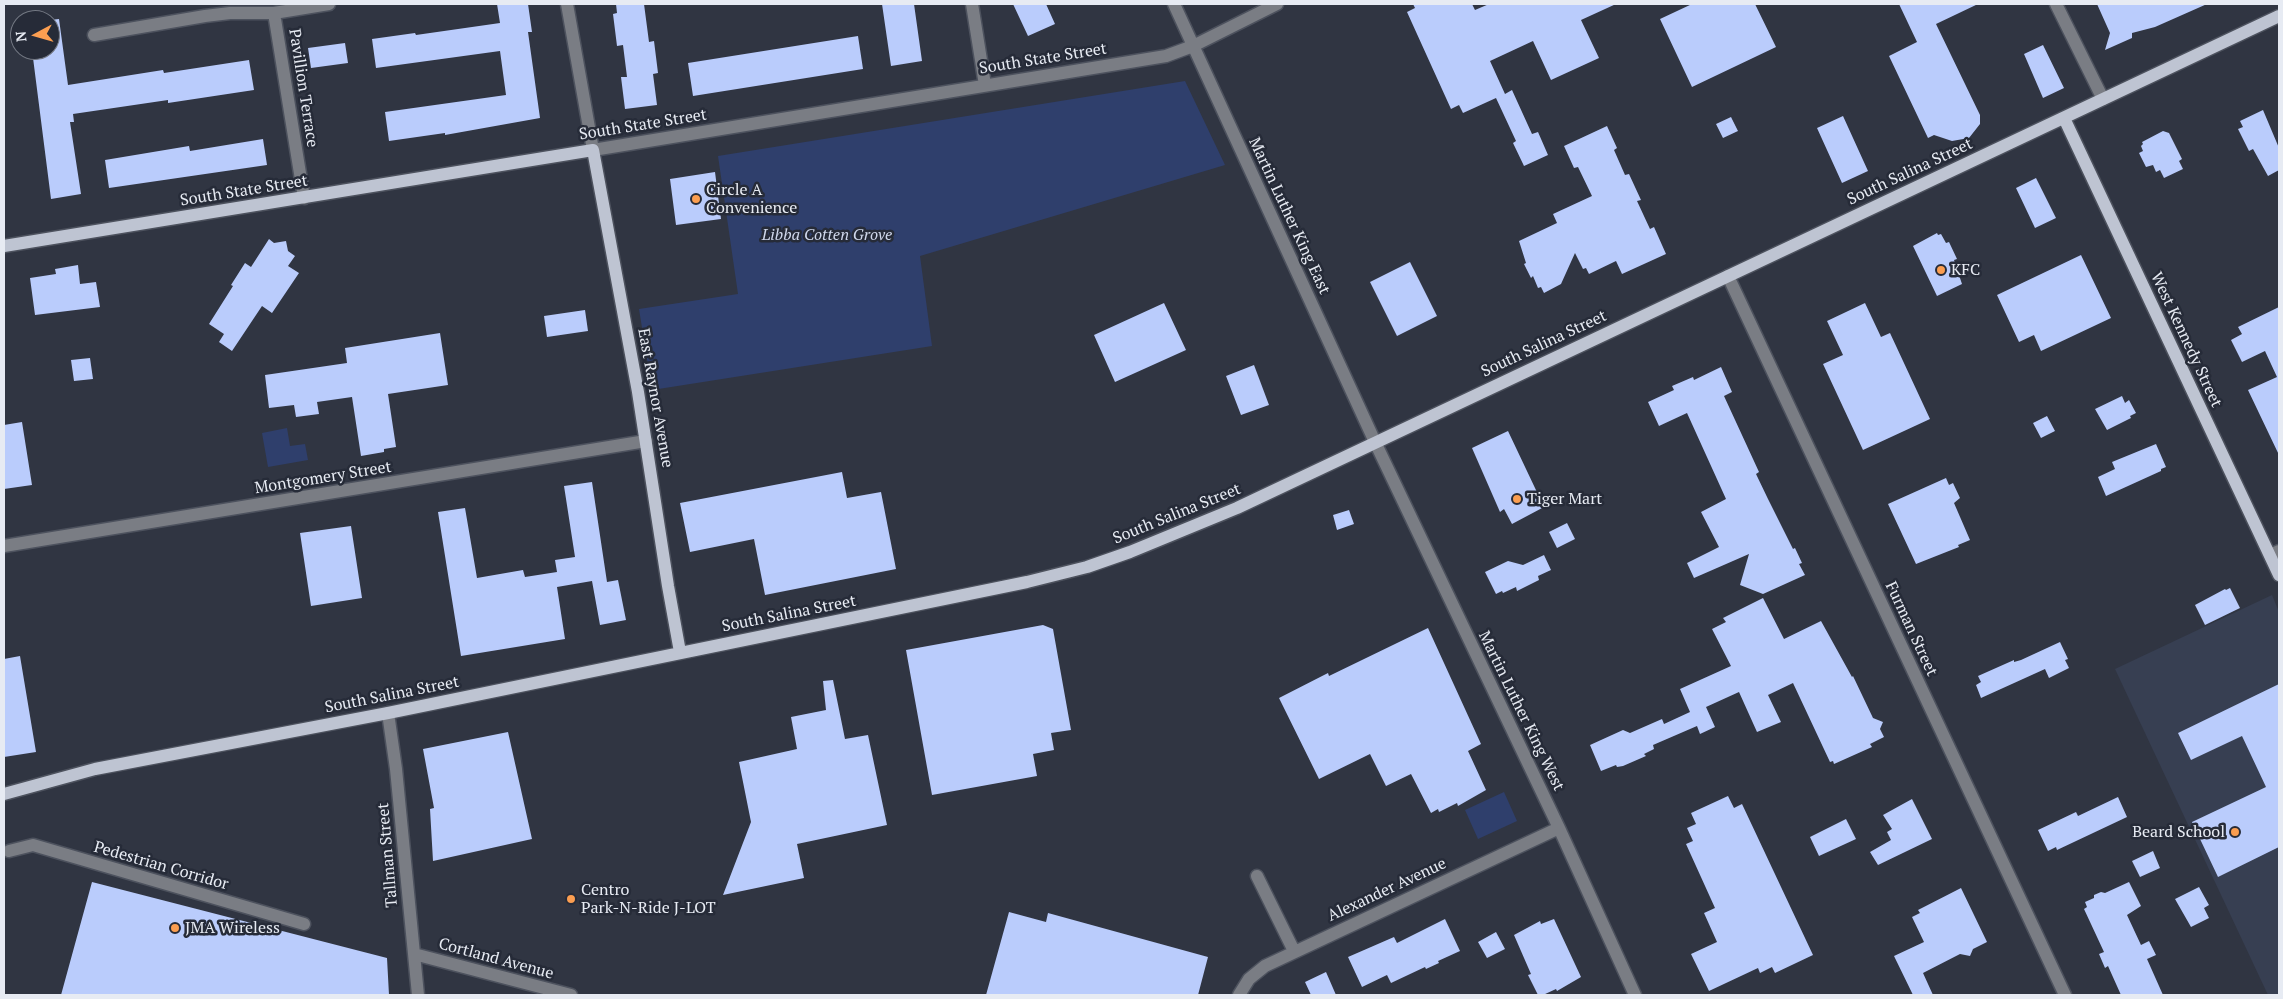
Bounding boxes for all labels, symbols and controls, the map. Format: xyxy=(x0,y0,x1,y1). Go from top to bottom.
north arrow xyxy=(10,10,60,60)
street label: Pavillion Terrace xyxy=(284,27,322,149)
text: N xyxy=(11,30,31,43)
street label: South State Street xyxy=(978,39,1108,79)
street label: South State Street xyxy=(578,105,708,145)
street label: Martin Luther King East xyxy=(1244,135,1334,297)
street label: South Salina Street xyxy=(1844,135,1976,209)
street label: South State Street xyxy=(179,171,309,211)
place label: Circle A Convenience xyxy=(706,180,797,218)
marker: Circle A Convenience xyxy=(690,193,702,205)
park label: Libba Cotten Grove xyxy=(762,225,892,245)
place label: KFC xyxy=(1951,260,1980,280)
marker: KFC xyxy=(1935,264,1947,276)
street label: West Kennedy Street xyxy=(2146,269,2226,411)
street label: South Salina Street xyxy=(1478,307,1610,381)
street label: East Raynor Avenue xyxy=(633,327,677,469)
street label: Montgomery Street xyxy=(253,458,393,498)
street label: South Salina Street xyxy=(1110,480,1244,548)
place label: Tiger Mart xyxy=(1527,489,1602,509)
marker: Tiger Mart xyxy=(1511,493,1523,505)
street label: Furman Street xyxy=(1881,579,1941,679)
street label: South Salina Street xyxy=(720,592,858,636)
street label: Martin Luther King West xyxy=(1474,628,1568,794)
street label: South Salina Street xyxy=(323,673,461,717)
street label: Tallman Street xyxy=(374,802,402,908)
place label: Beard School xyxy=(2132,822,2225,842)
marker: Beard School xyxy=(2229,826,2241,838)
street label: Pedestrian Corridor xyxy=(92,838,230,894)
street label: Alexander Avenue xyxy=(1325,854,1449,926)
place label: Centro Park-N-Ride J-LOT xyxy=(581,880,716,918)
marker: Centro Park-N-Ride J-LOT xyxy=(565,893,577,905)
place label: JMA Wireless xyxy=(185,918,280,938)
marker: JMA Wireless xyxy=(169,922,181,934)
street label: Cortland Avenue xyxy=(436,934,556,984)

